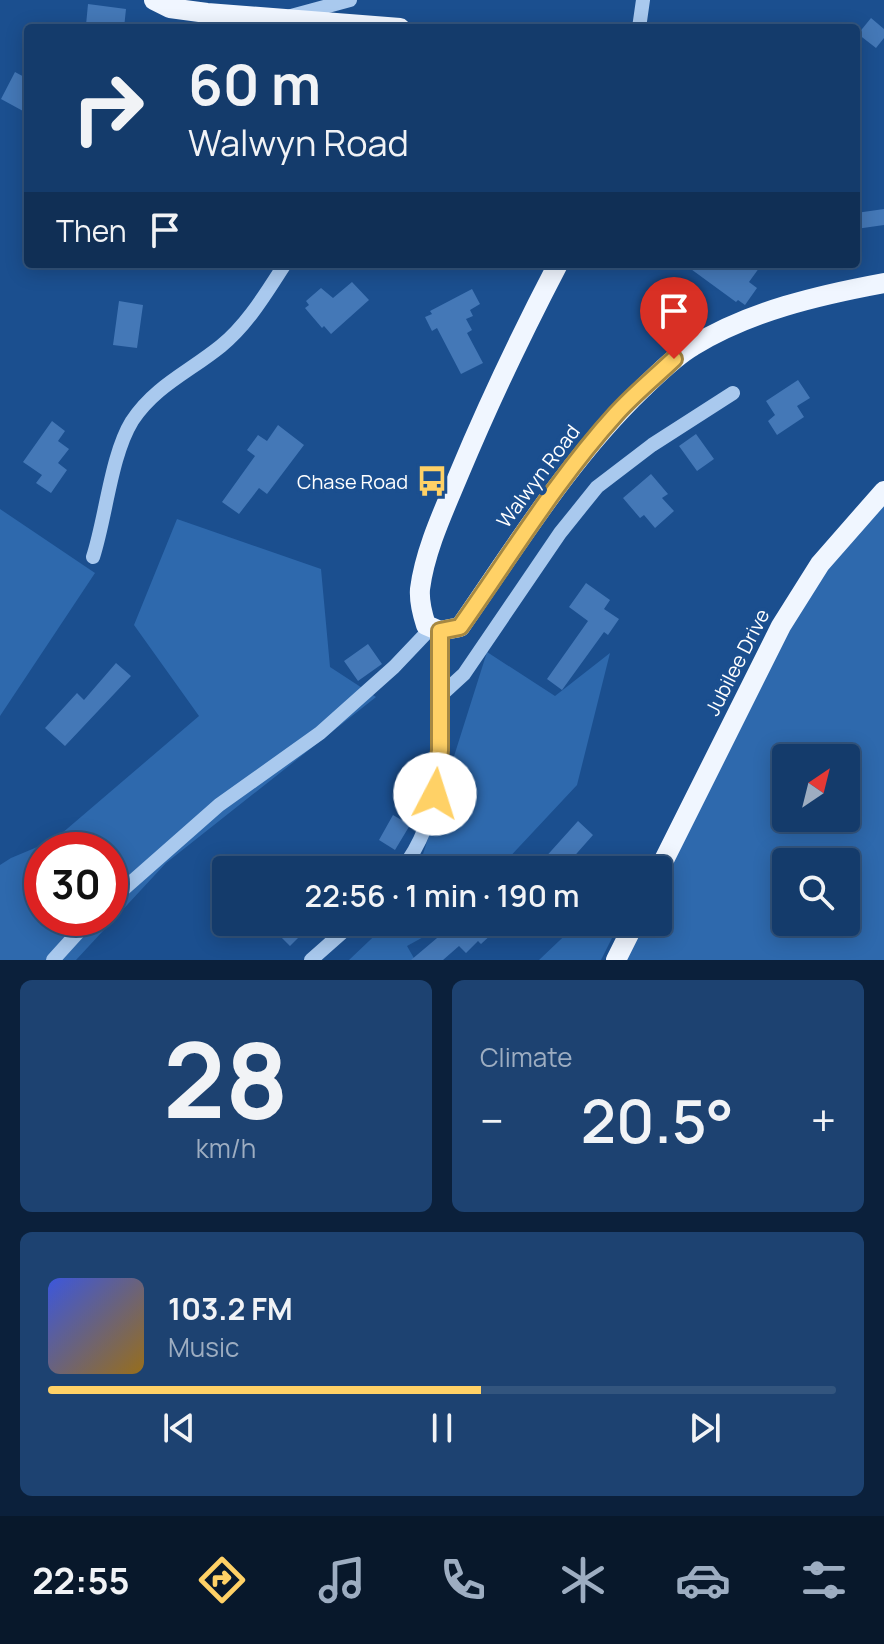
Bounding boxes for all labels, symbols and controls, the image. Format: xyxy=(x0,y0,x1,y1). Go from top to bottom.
text: 60 m xyxy=(188,45,321,122)
icon: right xyxy=(56,56,160,160)
text: Walwyn Road xyxy=(188,118,409,167)
icon: arrive xyxy=(143,208,187,252)
text: Then xyxy=(56,210,127,251)
pin xyxy=(640,277,708,359)
icon: arrive xyxy=(652,289,696,333)
street label: Walwyn Road xyxy=(490,419,586,533)
bus stop icon: Chase Road xyxy=(415,464,449,498)
place label: Chase Road xyxy=(297,468,408,495)
street label: Jubilee Drive xyxy=(699,604,775,720)
north arrow xyxy=(772,744,860,832)
map controls xyxy=(772,744,860,936)
position arrow xyxy=(393,752,477,836)
speed limit sign: 30 xyxy=(24,832,128,936)
button: search xyxy=(772,848,860,936)
text: 22:56 · 1 min · 190 m xyxy=(305,875,579,916)
text: 28 xyxy=(163,1007,289,1149)
text: Climate xyxy=(480,1039,572,1075)
text: 20.5° xyxy=(581,1079,734,1161)
text: − xyxy=(480,1090,504,1150)
text: + xyxy=(811,1090,836,1150)
text: km/h xyxy=(196,1130,256,1166)
text: 103.2 FM xyxy=(168,1288,293,1329)
text: Music xyxy=(168,1329,239,1365)
icon: previous xyxy=(157,1406,201,1450)
icon: pause xyxy=(420,1406,464,1450)
icon: next xyxy=(683,1406,727,1450)
icon: directions xyxy=(194,1552,250,1608)
icon: music xyxy=(314,1552,370,1608)
icon: phone xyxy=(435,1552,491,1608)
icon: climate xyxy=(555,1552,611,1608)
icon: car xyxy=(675,1552,731,1608)
icon: filters xyxy=(796,1552,852,1608)
text: 22:55 xyxy=(32,1556,130,1605)

